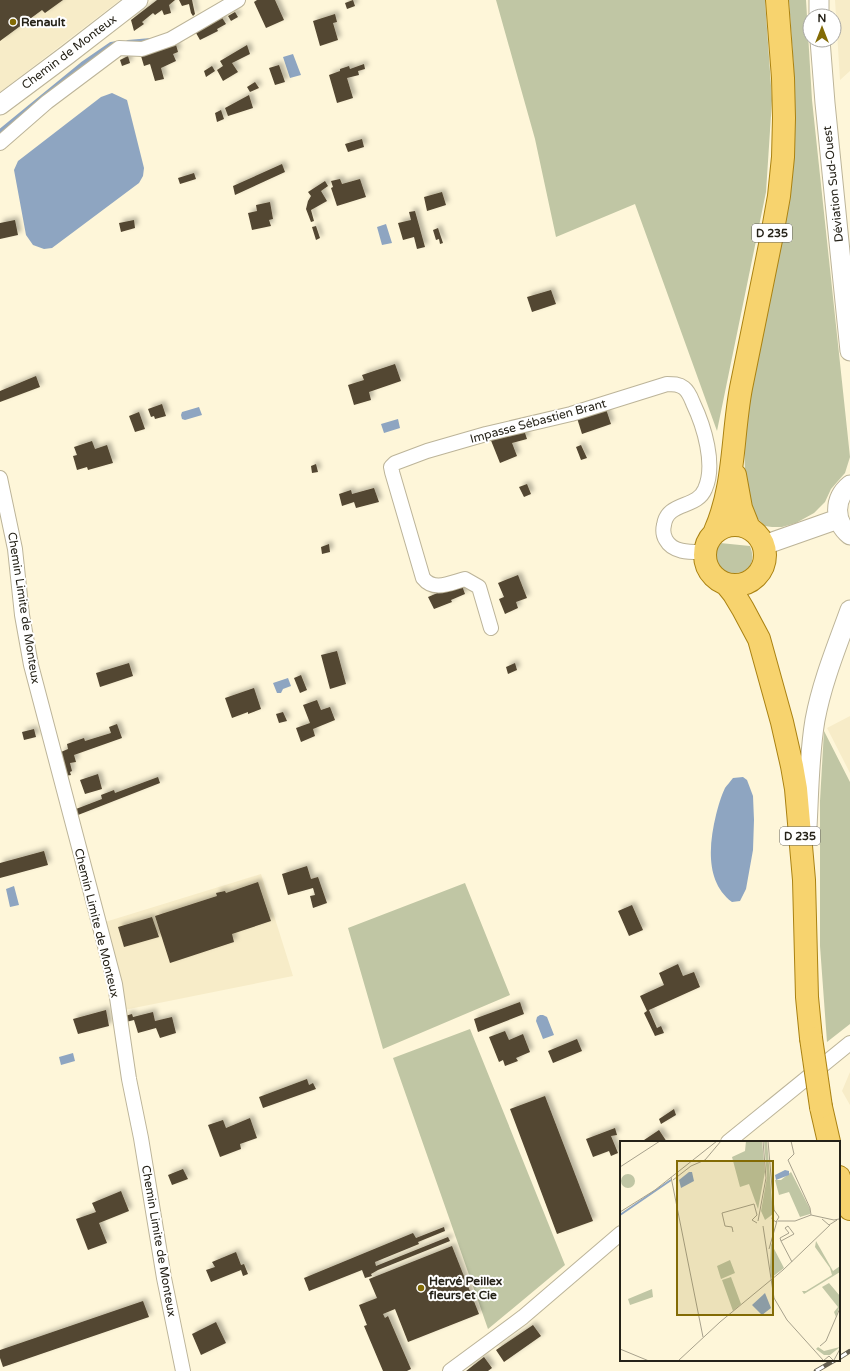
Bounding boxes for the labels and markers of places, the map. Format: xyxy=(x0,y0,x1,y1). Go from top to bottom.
place label: Renault xyxy=(21,15,66,29)
marker: Renault xyxy=(8,17,18,27)
place label: Hervé Peillex fleurs et Cie xyxy=(428,1274,503,1302)
marker: Hervé Peillex fleurs et Cie xyxy=(416,1283,426,1293)

